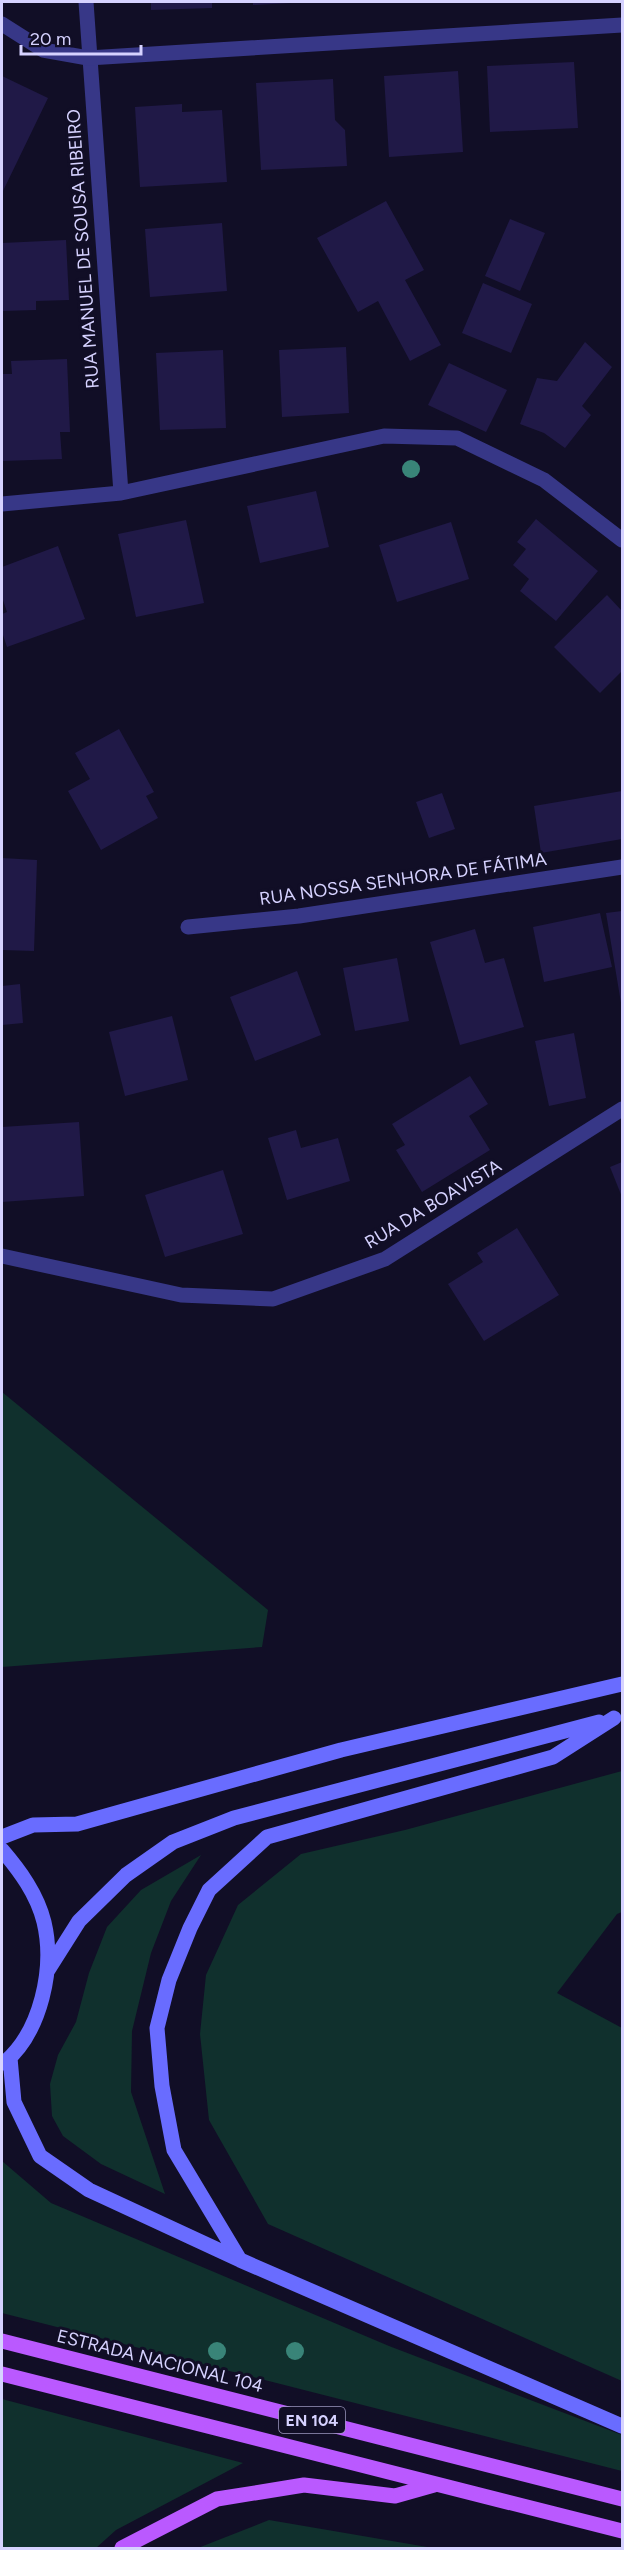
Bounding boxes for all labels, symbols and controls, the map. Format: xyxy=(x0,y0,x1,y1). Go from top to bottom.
scale bar xyxy=(21,18,141,56)
text: 20 m xyxy=(30,28,71,50)
street label: RUA MANUEL DE SOUSA RIBEIRO xyxy=(62,109,104,389)
street label: RUA NOSSA SENHORA DE FÁTIMA xyxy=(258,848,548,910)
street label: RUA DA BOAVISTA xyxy=(361,1155,505,1253)
street label: ESTRADA NACIONAL 104 xyxy=(55,2325,265,2397)
road number: EN 104 xyxy=(279,2407,345,2433)

